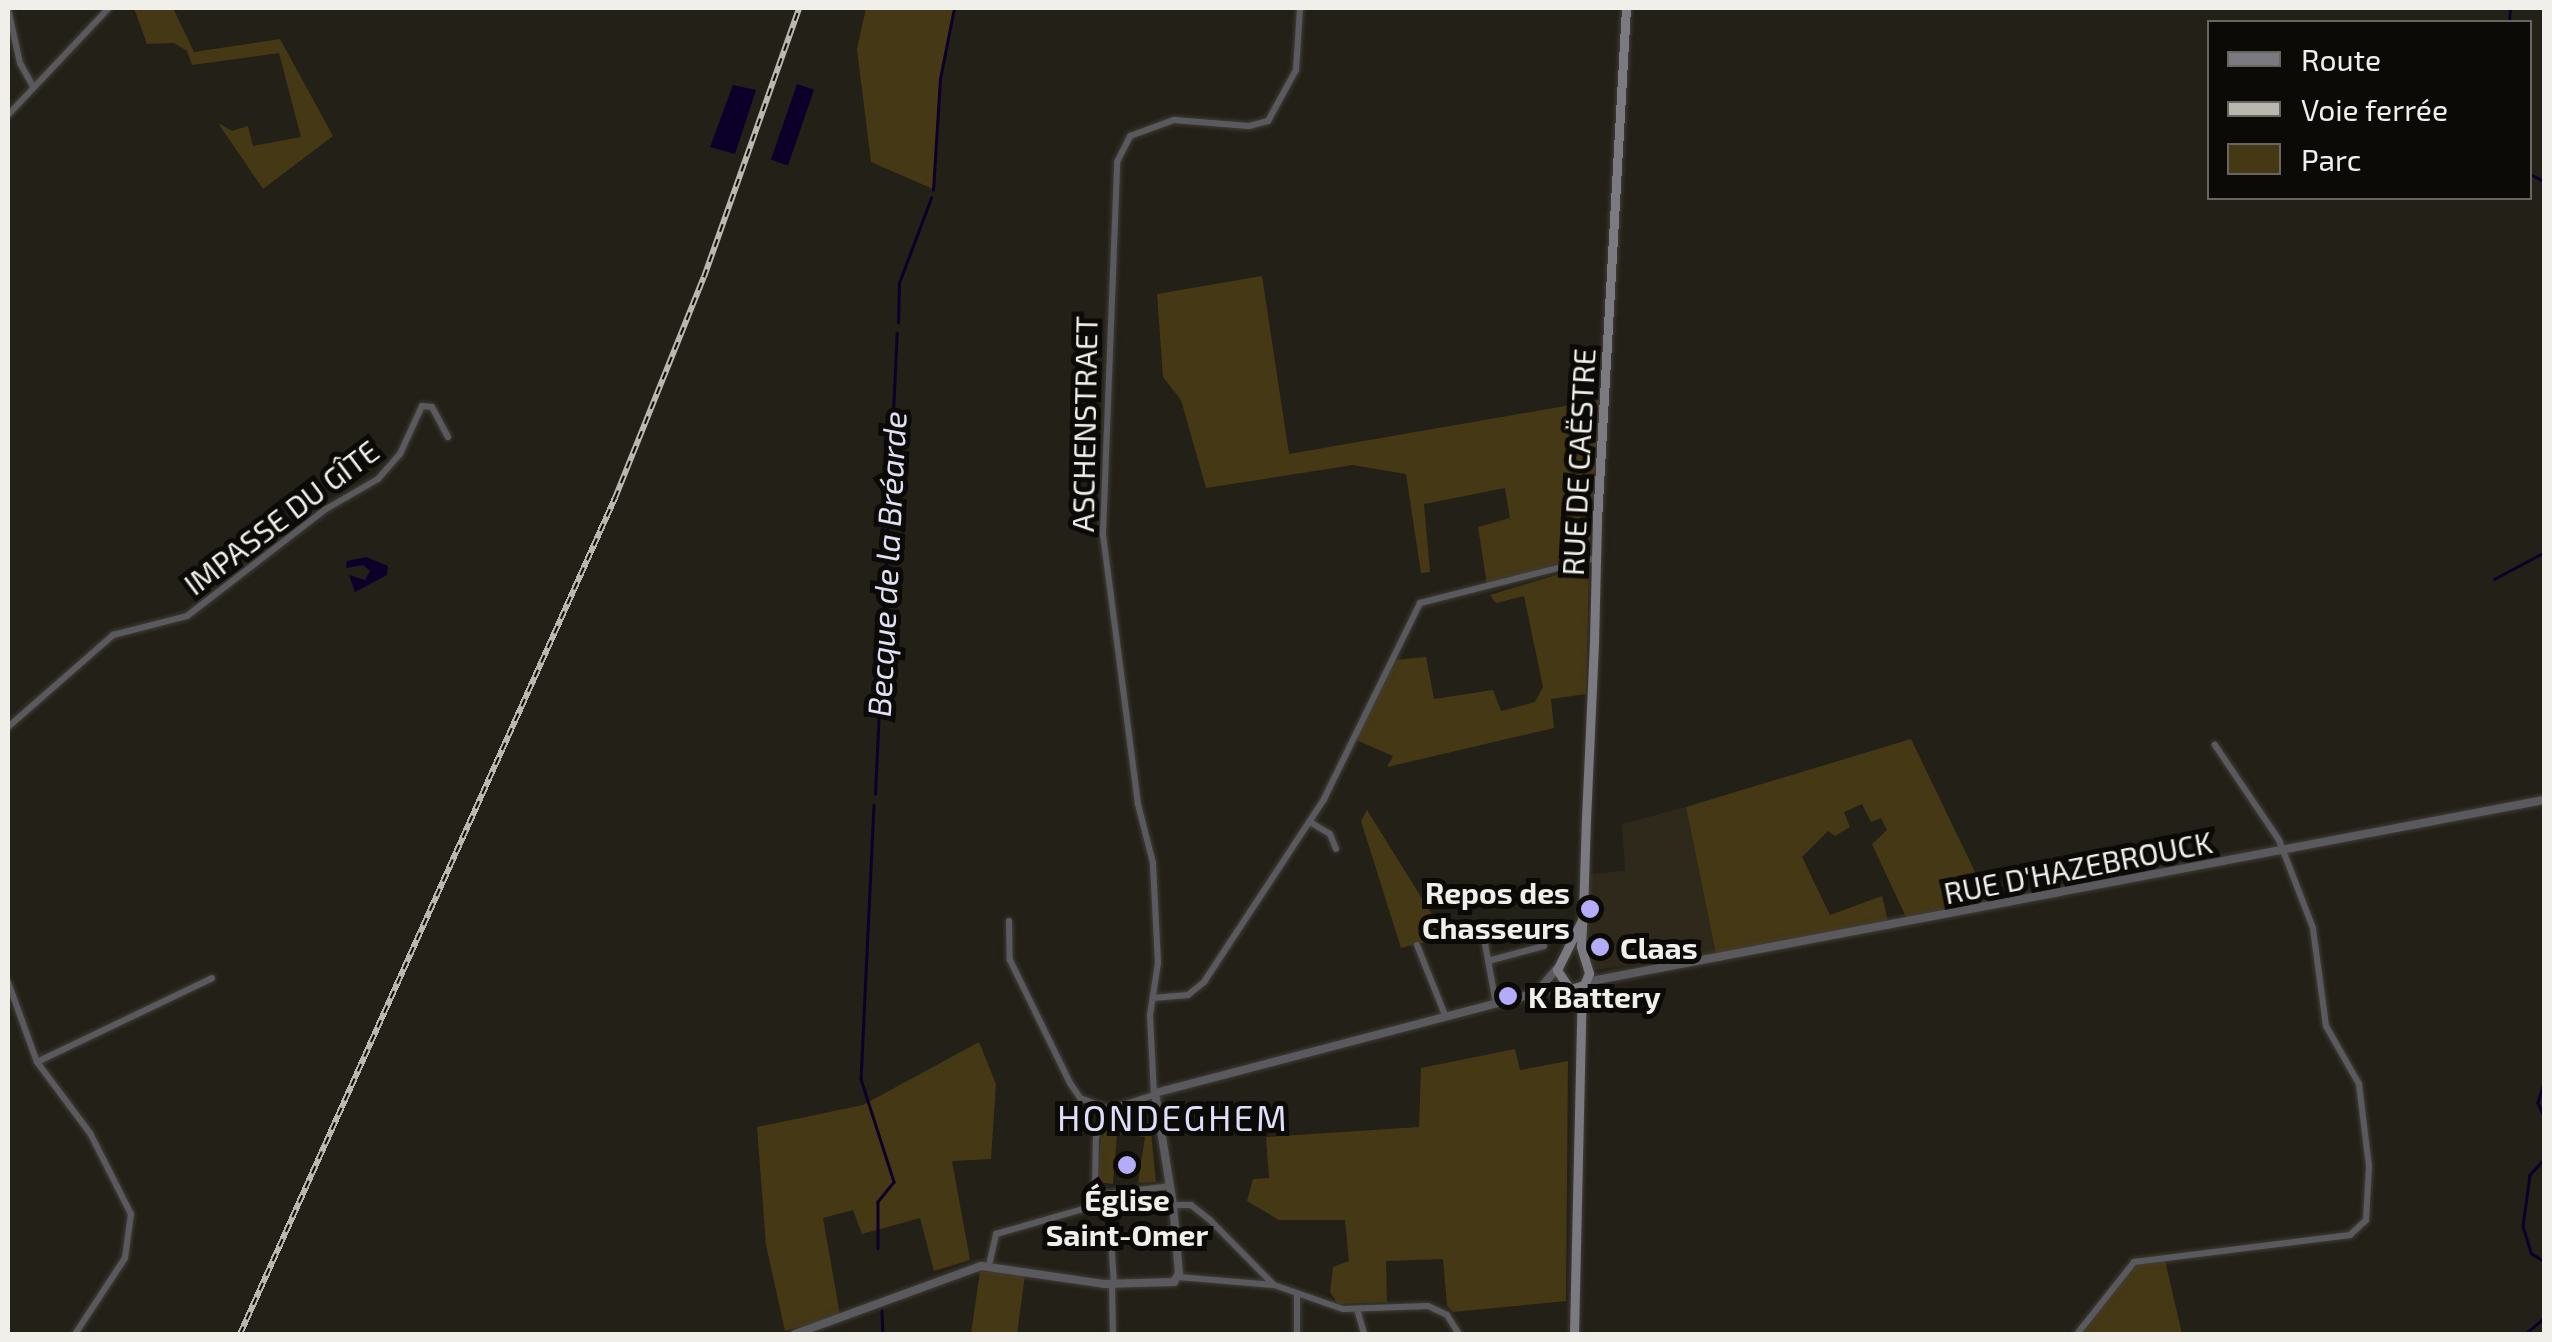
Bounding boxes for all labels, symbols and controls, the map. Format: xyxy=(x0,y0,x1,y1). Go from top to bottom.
legend xyxy=(2207,20,2532,200)
text: Route xyxy=(2301,41,2381,77)
text: Voie ferrée xyxy=(2301,91,2448,127)
text: Parc xyxy=(2301,141,2361,177)
street label: ASCHENSTRAET xyxy=(1064,316,1104,532)
street label: RUE DE CAËSTRE xyxy=(1554,347,1602,577)
water label: Becque de la Bréarde xyxy=(859,410,913,718)
street label: IMPASSE DU GÎTE xyxy=(177,432,385,602)
street label: RUE D'HAZEBROUCK xyxy=(1941,823,2215,911)
place label: Repos des Chasseurs xyxy=(1422,874,1570,944)
marker: Repos des Chasseurs xyxy=(1579,898,1601,920)
place label: Claas xyxy=(1620,929,1698,965)
marker: Claas xyxy=(1589,936,1611,958)
place label: K Battery xyxy=(1528,978,1661,1014)
marker: K Battery xyxy=(1497,985,1519,1007)
district label: HONDEGHEM xyxy=(1057,1096,1289,1138)
marker: Église Saint-Omer xyxy=(1116,1154,1138,1176)
place label: Église Saint-Omer xyxy=(1046,1181,1208,1252)

